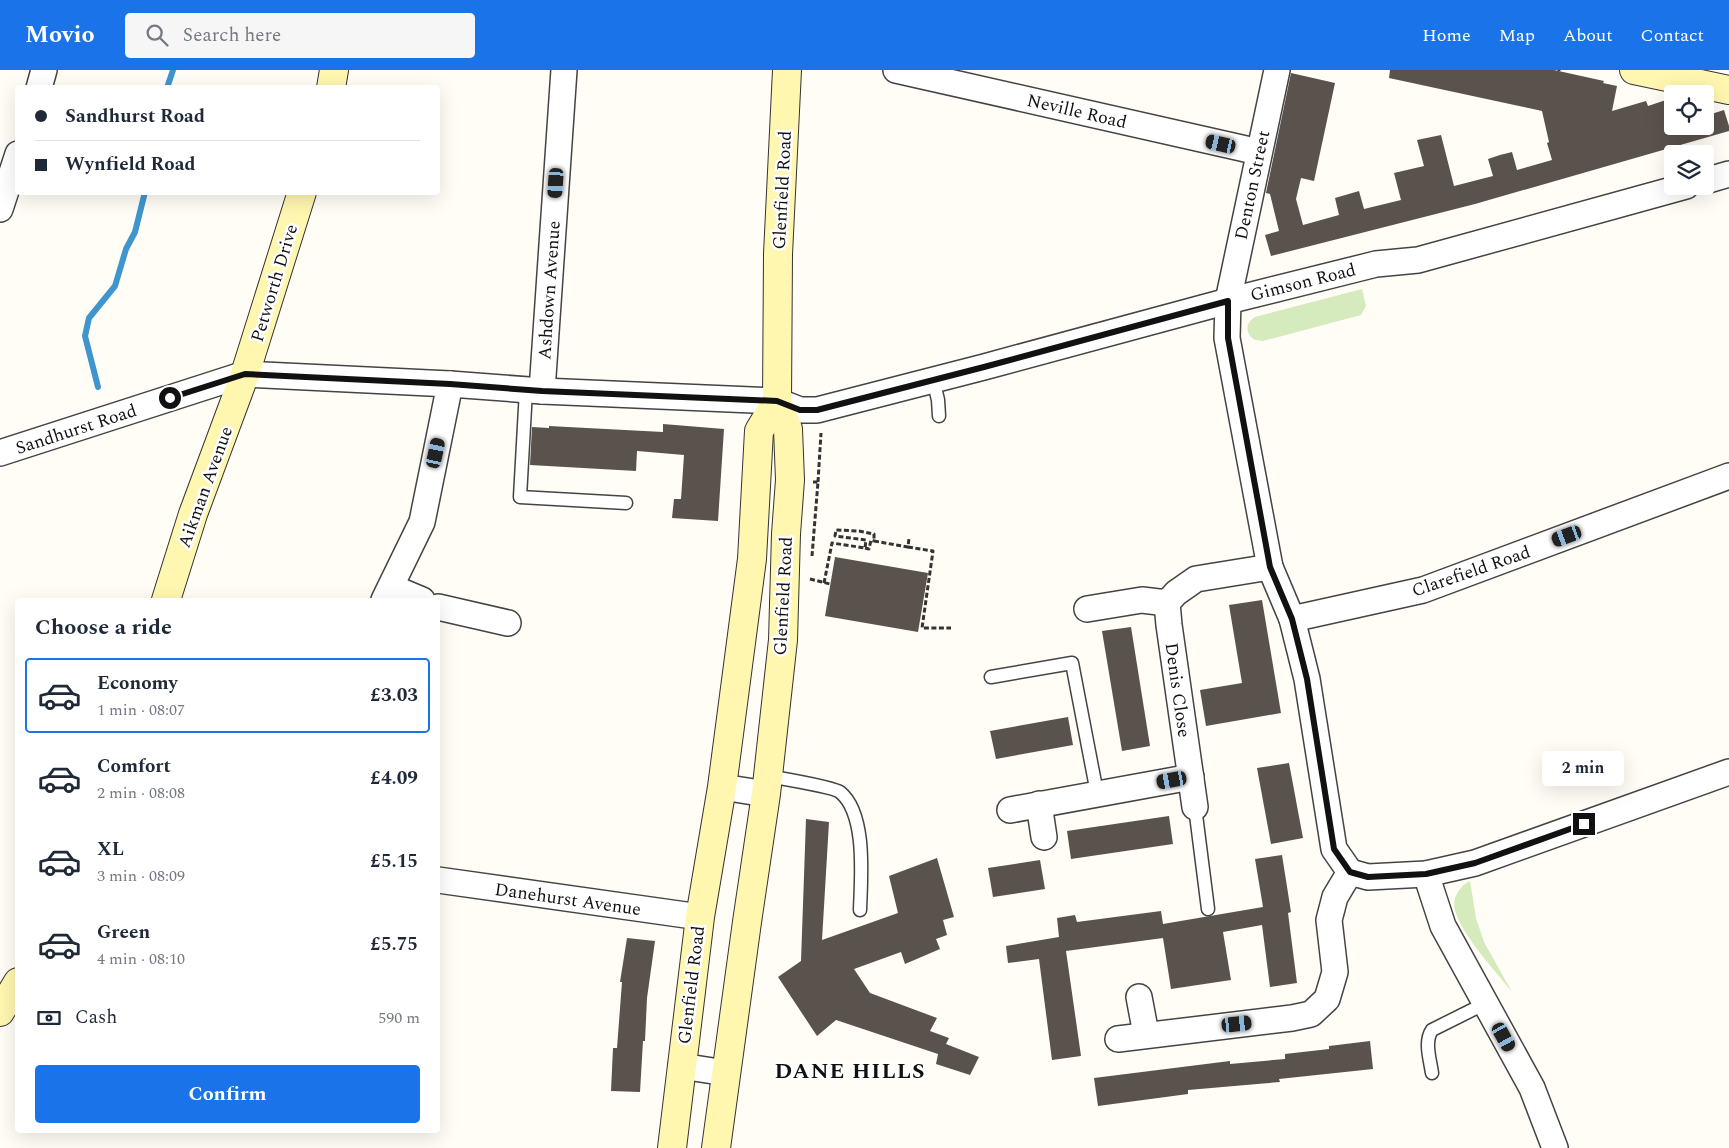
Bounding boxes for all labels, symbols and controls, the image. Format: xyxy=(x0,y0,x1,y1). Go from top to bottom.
search box xyxy=(125,13,475,58)
text: Movio xyxy=(25,17,95,53)
icon: search xyxy=(143,21,171,49)
text: Search here xyxy=(183,21,281,50)
text: Home xyxy=(1422,22,1471,49)
text: Map xyxy=(1499,22,1535,49)
text: About xyxy=(1563,22,1613,49)
text: Contact xyxy=(1641,22,1704,49)
map controls xyxy=(1664,85,1714,195)
button: locate xyxy=(1664,85,1714,135)
street label: Neville Road xyxy=(1024,87,1129,136)
text: Sandhurst Road xyxy=(65,102,205,131)
street label: Denton Street xyxy=(1228,128,1277,242)
street label: Glenfield Road xyxy=(766,130,799,250)
car xyxy=(1204,133,1237,155)
button: layers xyxy=(1664,145,1714,195)
text: Wynfield Road xyxy=(65,150,196,179)
car xyxy=(547,168,564,198)
street label: Ashdown Avenue xyxy=(531,220,568,360)
street label: Petworth Drive xyxy=(244,221,305,345)
street label: Gimson Road xyxy=(1247,256,1359,309)
route start xyxy=(159,387,181,409)
street label: Sandhurst Road xyxy=(12,397,140,462)
street label: Aikman Avenue xyxy=(171,423,240,552)
car xyxy=(425,437,446,469)
car xyxy=(1550,524,1583,548)
street label: Glenfield Road xyxy=(767,536,800,656)
street label: Clarefield Road xyxy=(1408,539,1534,604)
text: Choose a ride xyxy=(35,611,172,644)
street label: Denis Close xyxy=(1157,641,1198,739)
text: Economy xyxy=(97,669,178,698)
icon: car xyxy=(37,673,82,718)
text: £3.03 xyxy=(370,681,418,710)
text: 1 min · 08:07 xyxy=(97,698,185,722)
text: Comfort xyxy=(97,752,171,781)
callout: 2 min xyxy=(1543,752,1625,786)
icon: car xyxy=(37,756,82,801)
text: 2 min xyxy=(1562,756,1604,780)
text: £4.09 xyxy=(370,764,418,793)
car xyxy=(1155,770,1188,790)
text: 2 min · 08:08 xyxy=(97,781,185,805)
route end xyxy=(1573,813,1595,835)
text: XL xyxy=(97,835,124,864)
icon: car xyxy=(37,839,82,884)
text: £5.15 xyxy=(370,847,418,876)
text: 3 min · 08:09 xyxy=(97,864,185,888)
street label: Danehurst Avenue xyxy=(493,876,643,923)
text: Green xyxy=(97,918,150,947)
icon: car xyxy=(37,922,82,967)
street label: Glenfield Road xyxy=(671,924,712,1046)
text: £5.75 xyxy=(370,930,418,959)
text: 4 min · 08:10 xyxy=(97,947,185,971)
text: Cash xyxy=(75,1003,117,1032)
icon: cash xyxy=(35,1004,63,1032)
text: 590 m xyxy=(378,1006,420,1030)
car xyxy=(1221,1015,1252,1033)
car xyxy=(1490,1020,1517,1054)
district label: DANE HILLS xyxy=(774,1055,926,1088)
button: Confirm xyxy=(35,1065,420,1123)

